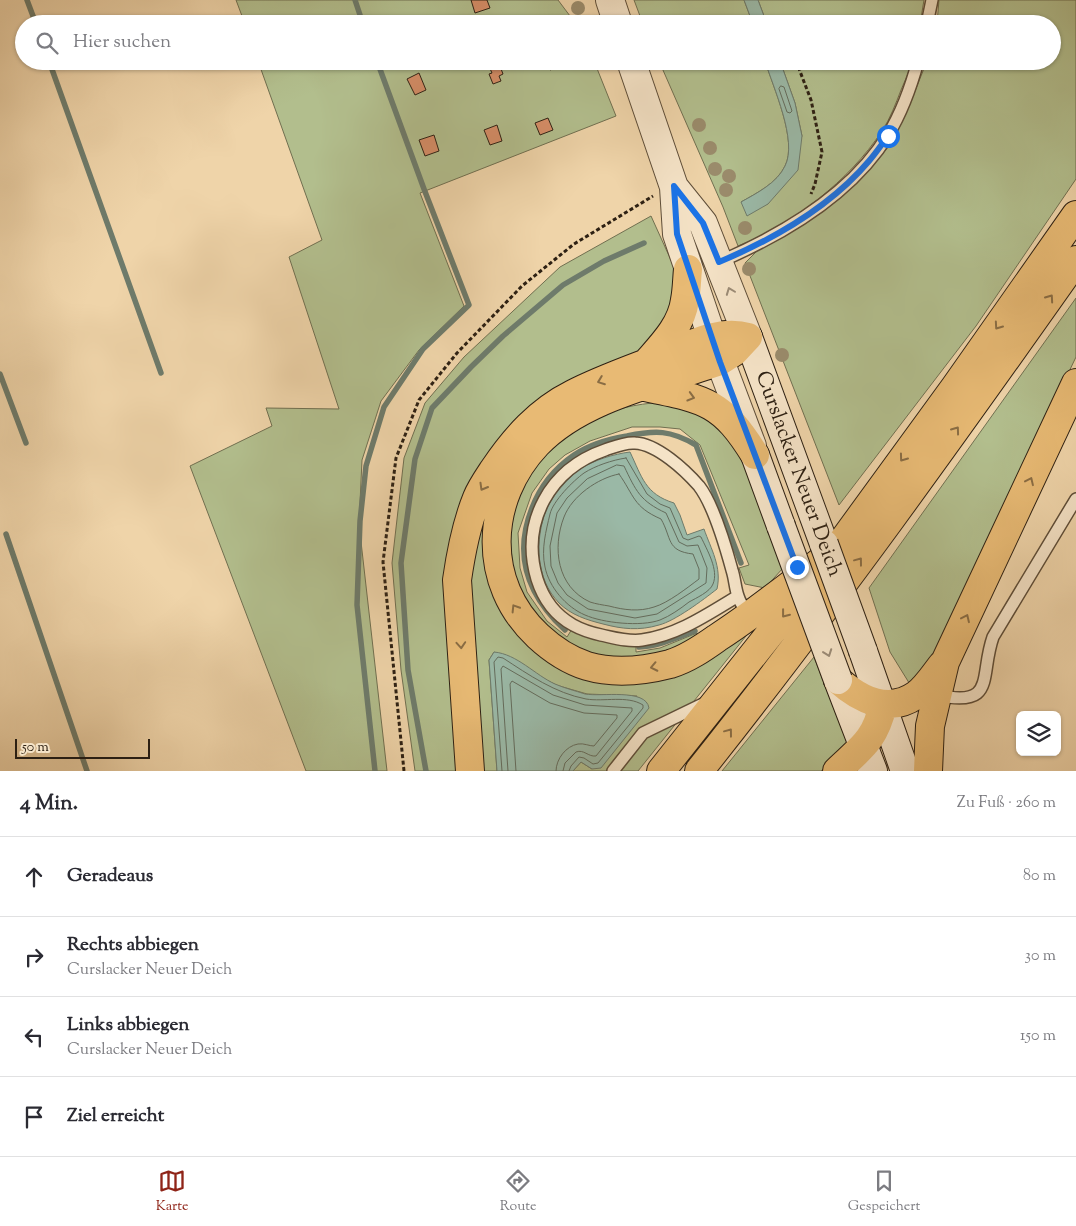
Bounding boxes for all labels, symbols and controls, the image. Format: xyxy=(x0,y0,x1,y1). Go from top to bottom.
search box xyxy=(15,15,1061,70)
icon: search xyxy=(33,29,61,57)
text: Hier suchen xyxy=(73,29,171,56)
route start xyxy=(877,125,900,148)
one-way arrow xyxy=(726,287,737,296)
one-way arrow xyxy=(1044,295,1052,304)
one-way arrow xyxy=(995,320,1004,330)
street label: Curslacker Neuer Deich xyxy=(747,367,849,581)
one-way arrow xyxy=(597,375,606,385)
one-way arrow xyxy=(686,392,695,402)
one-way arrow xyxy=(950,427,958,436)
one-way arrow xyxy=(900,452,909,462)
one-way arrow xyxy=(1024,477,1034,486)
one-way arrow xyxy=(479,481,489,490)
route end xyxy=(786,556,809,579)
one-way arrow xyxy=(853,557,862,567)
one-way arrow xyxy=(511,604,521,613)
one-way arrow xyxy=(782,608,790,617)
one-way arrow xyxy=(959,614,970,623)
one-way arrow xyxy=(456,641,467,649)
one-way arrow xyxy=(822,648,832,657)
one-way arrow xyxy=(650,661,658,672)
map controls xyxy=(1016,711,1061,756)
button: layers xyxy=(1016,711,1061,756)
one-way arrow xyxy=(723,728,732,738)
scale bar xyxy=(15,736,150,759)
text: 50 m xyxy=(22,738,49,758)
text: 4 Min. xyxy=(20,789,78,819)
text: Zu Fuß · 260 m xyxy=(957,792,1056,815)
icon: ahead xyxy=(20,863,48,891)
text: Geradeaus xyxy=(67,863,153,890)
text: 80 m xyxy=(1023,865,1056,888)
text: Rechts abbiegen xyxy=(67,932,199,959)
icon: right xyxy=(20,943,48,971)
text: 30 m xyxy=(1025,945,1056,968)
text: Curslacker Neuer Deich xyxy=(67,959,232,982)
text: Links abbiegen xyxy=(67,1012,190,1039)
icon: left xyxy=(20,1023,48,1051)
text: 150 m xyxy=(1020,1025,1056,1048)
text: Curslacker Neuer Deich xyxy=(67,1039,232,1062)
icon: arrive xyxy=(20,1103,48,1131)
text: Ziel erreicht xyxy=(67,1103,164,1130)
tab: Karte xyxy=(156,1167,189,1217)
tab: Route xyxy=(500,1167,537,1217)
tab: Gespeichert xyxy=(848,1167,920,1217)

